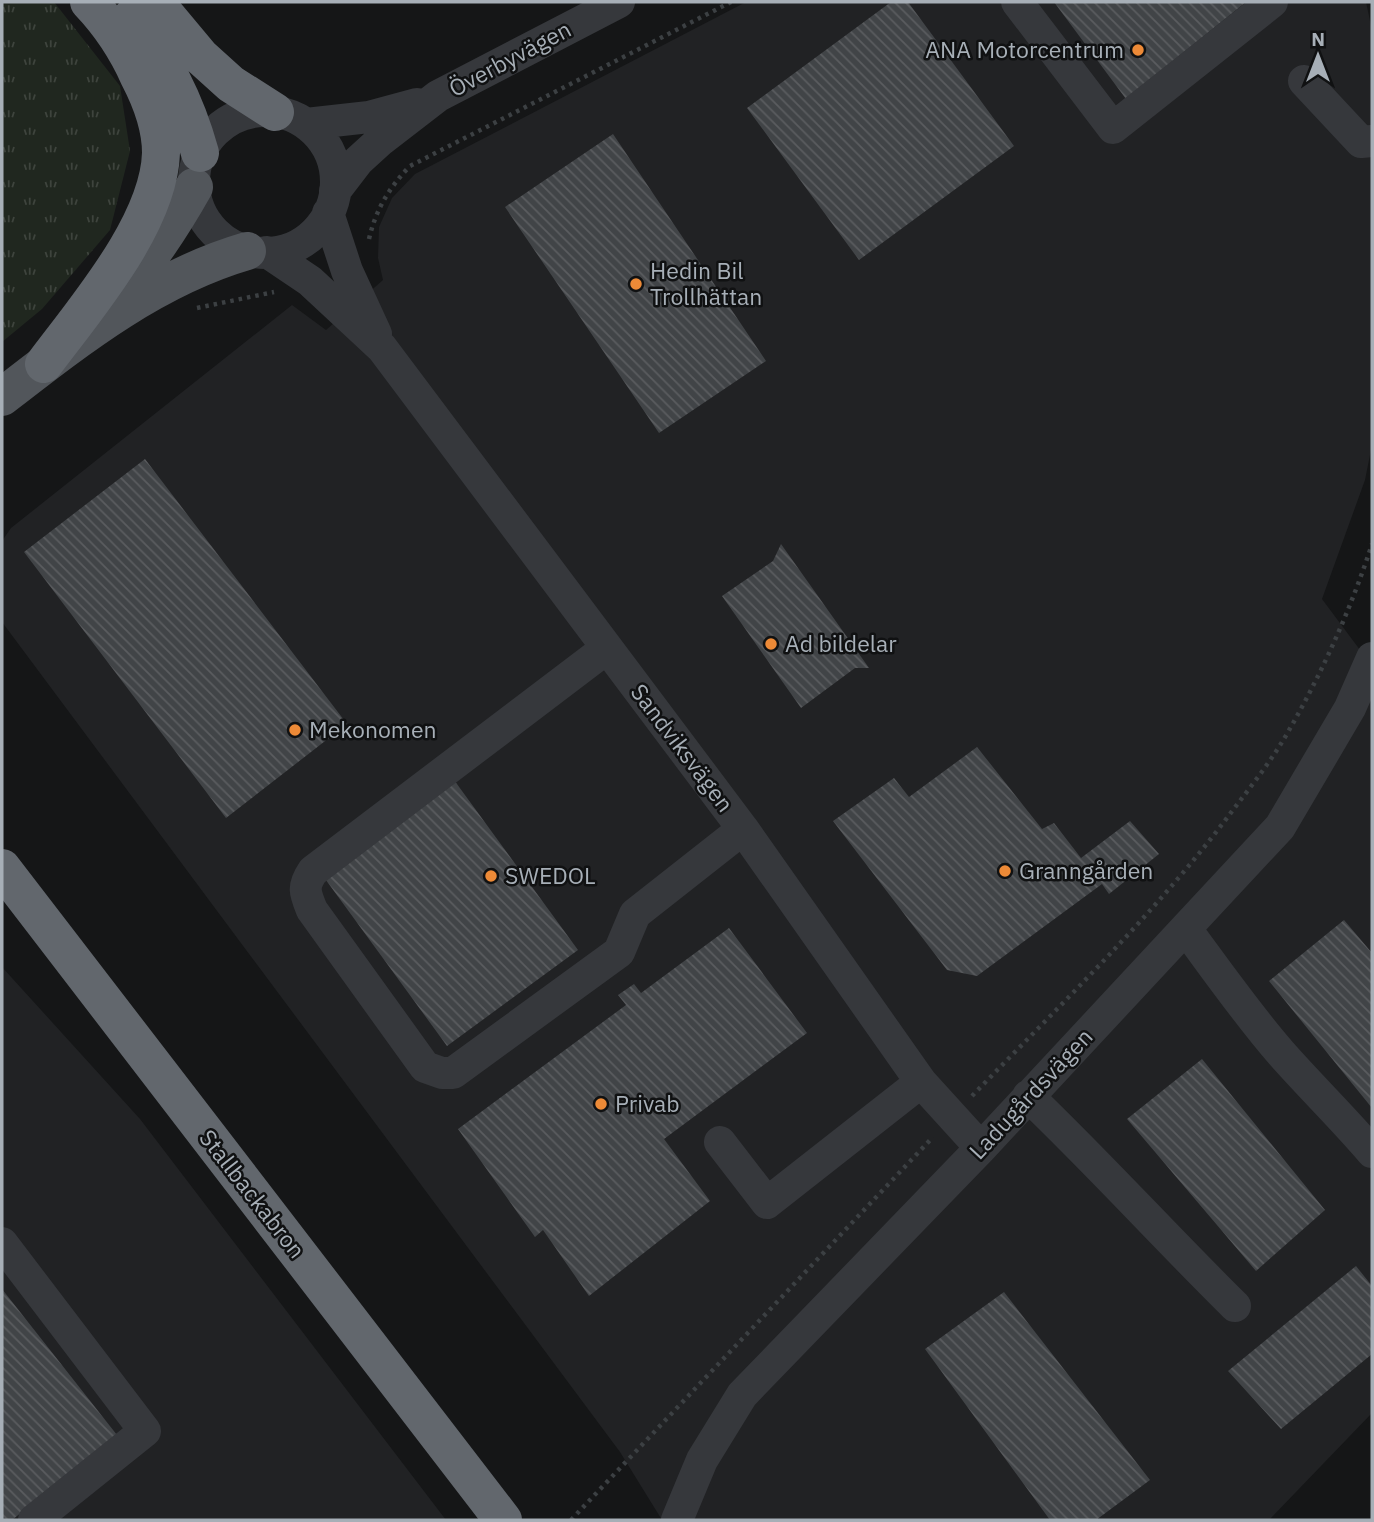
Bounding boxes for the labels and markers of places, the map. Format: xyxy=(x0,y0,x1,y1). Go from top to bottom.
place label: ANA Motorcentrum xyxy=(925,34,1124,64)
marker: ANA Motorcentrum xyxy=(1130,42,1146,58)
place label: Hedin Bil Trollhättan xyxy=(650,255,762,311)
marker: Hedin Bil Trollhättan xyxy=(628,276,644,292)
place label: Ad bildelar xyxy=(785,628,897,658)
marker: Ad bildelar xyxy=(763,636,779,652)
place label: Mekonomen xyxy=(309,714,437,744)
marker: Mekonomen xyxy=(287,722,303,738)
place label: Granngården xyxy=(1019,855,1153,885)
place label: SWEDOL xyxy=(505,860,596,890)
marker: Granngården xyxy=(997,863,1013,879)
marker: SWEDOL xyxy=(483,868,499,884)
place label: Privab xyxy=(615,1088,680,1118)
marker: Privab xyxy=(593,1096,609,1112)

